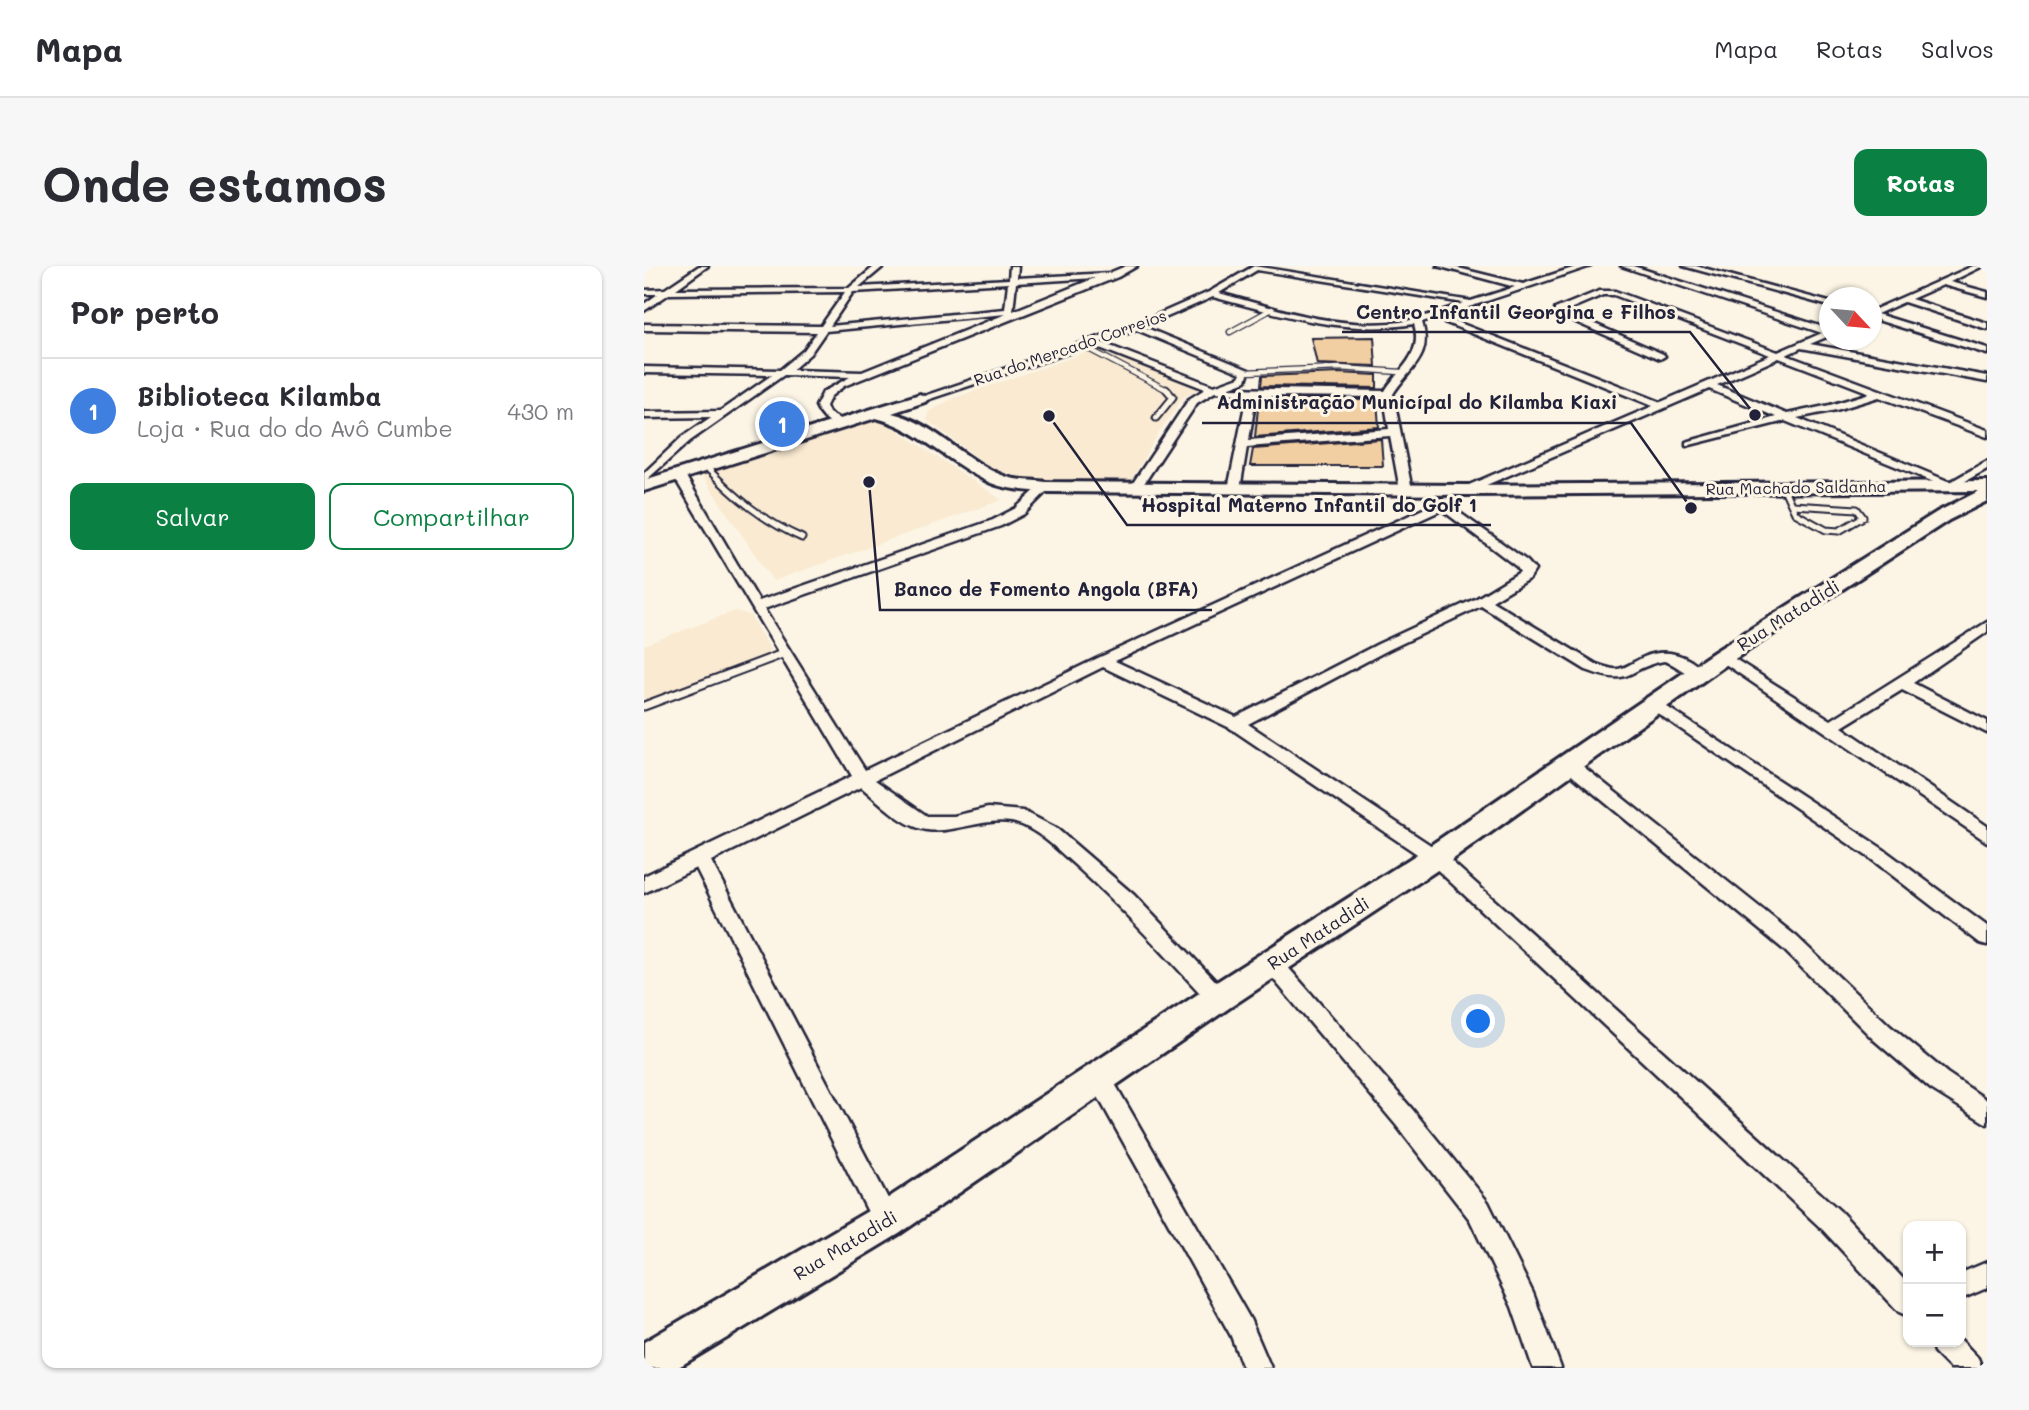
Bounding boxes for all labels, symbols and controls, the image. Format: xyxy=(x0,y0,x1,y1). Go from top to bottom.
text: Mapa xyxy=(35,27,123,70)
text: Mapa xyxy=(1714,33,1778,64)
text: Rotas xyxy=(1816,33,1883,64)
text: Salvos xyxy=(1921,33,1994,64)
button: Rotas xyxy=(1854,149,1987,216)
text: Onde estamos xyxy=(42,151,387,214)
north arrow xyxy=(1819,287,1882,350)
text: Por perto xyxy=(70,292,219,332)
callout: Centro Infantil Georgina e Filhos xyxy=(1342,292,1690,332)
text: Centro Infantil Georgina e Filhos xyxy=(1356,299,1676,324)
street label: Rua do Mercado Correios xyxy=(971,304,1169,390)
text: Biblioteca Kilamba xyxy=(137,379,381,413)
callout: Administração Municípal do Kilamba Kiaxi xyxy=(1202,383,1631,423)
text: Administração Municípal do Kilamba Kiaxi xyxy=(1216,389,1618,414)
text: 1 xyxy=(88,396,98,426)
text: 430 m xyxy=(507,396,574,426)
pin: 1 xyxy=(759,398,805,450)
text: Loja · Rua do do Avô Cumbe xyxy=(137,413,453,443)
street label: Rua Machado Saldanha xyxy=(1705,475,1887,499)
button: Salvar xyxy=(70,483,315,550)
button: Compartilhar xyxy=(329,483,574,550)
callout: Hospital Materno Infantil do Golf 1 xyxy=(1127,485,1491,525)
text: Hospital Materno Infantil do Golf 1 xyxy=(1141,492,1477,517)
callout: Banco de Fomento Angola (BFA) xyxy=(880,570,1212,610)
street label: Rua Matadidi xyxy=(1732,574,1844,656)
text: Banco de Fomento Angola (BFA) xyxy=(894,576,1198,601)
street label: Rua Matadidi xyxy=(1262,891,1374,975)
your location xyxy=(1461,1004,1495,1038)
street label: Rua Matadidi xyxy=(789,1205,901,1285)
map controls xyxy=(1903,1221,1966,1347)
button: + xyxy=(1903,1221,1966,1284)
button: − xyxy=(1903,1284,1966,1347)

